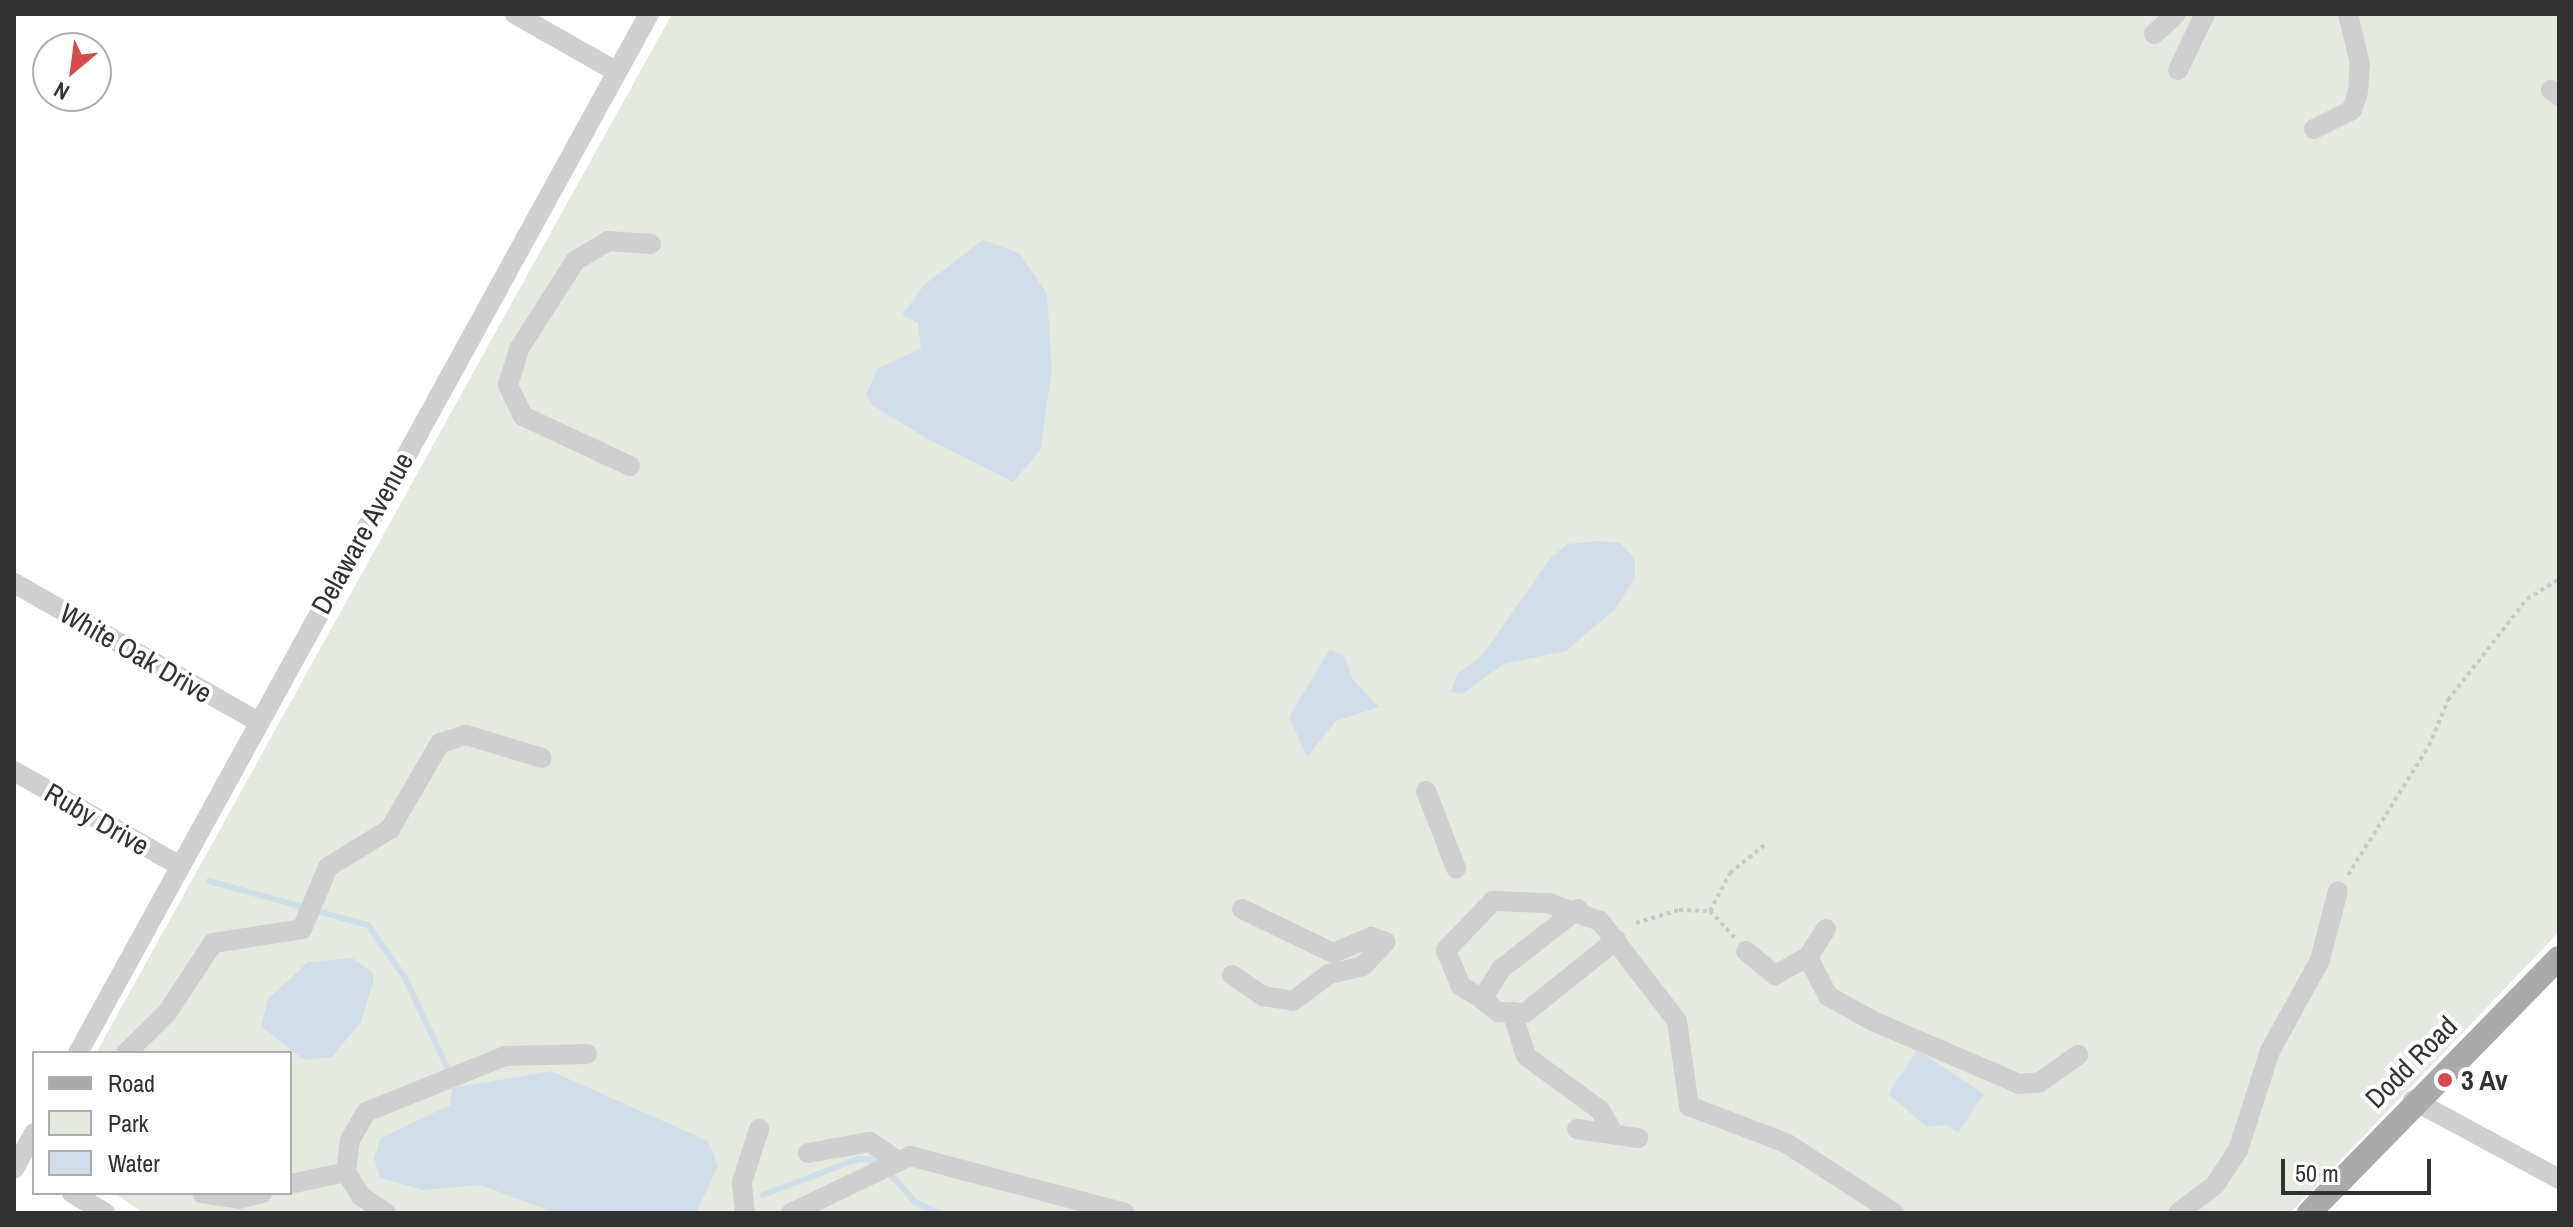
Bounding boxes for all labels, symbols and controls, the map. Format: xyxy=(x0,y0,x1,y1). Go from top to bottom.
north arrow xyxy=(32,32,112,112)
text: N xyxy=(48,75,74,108)
street label: Delaware Avenue xyxy=(303,446,421,620)
street label: White Oak Drive xyxy=(54,596,218,710)
street label: Ruby Drive xyxy=(39,776,155,862)
street label: Dodd Road xyxy=(2358,1009,2464,1115)
legend xyxy=(32,1051,292,1195)
place label: 3 Av xyxy=(2461,1063,2509,1097)
text: Road xyxy=(108,1067,155,1099)
marker: 3 Av xyxy=(2436,1071,2454,1089)
text: Park xyxy=(108,1107,148,1139)
scale bar xyxy=(2285,1143,2435,1193)
text: Water xyxy=(108,1147,160,1179)
text: 50 m xyxy=(2295,1157,2339,1189)

